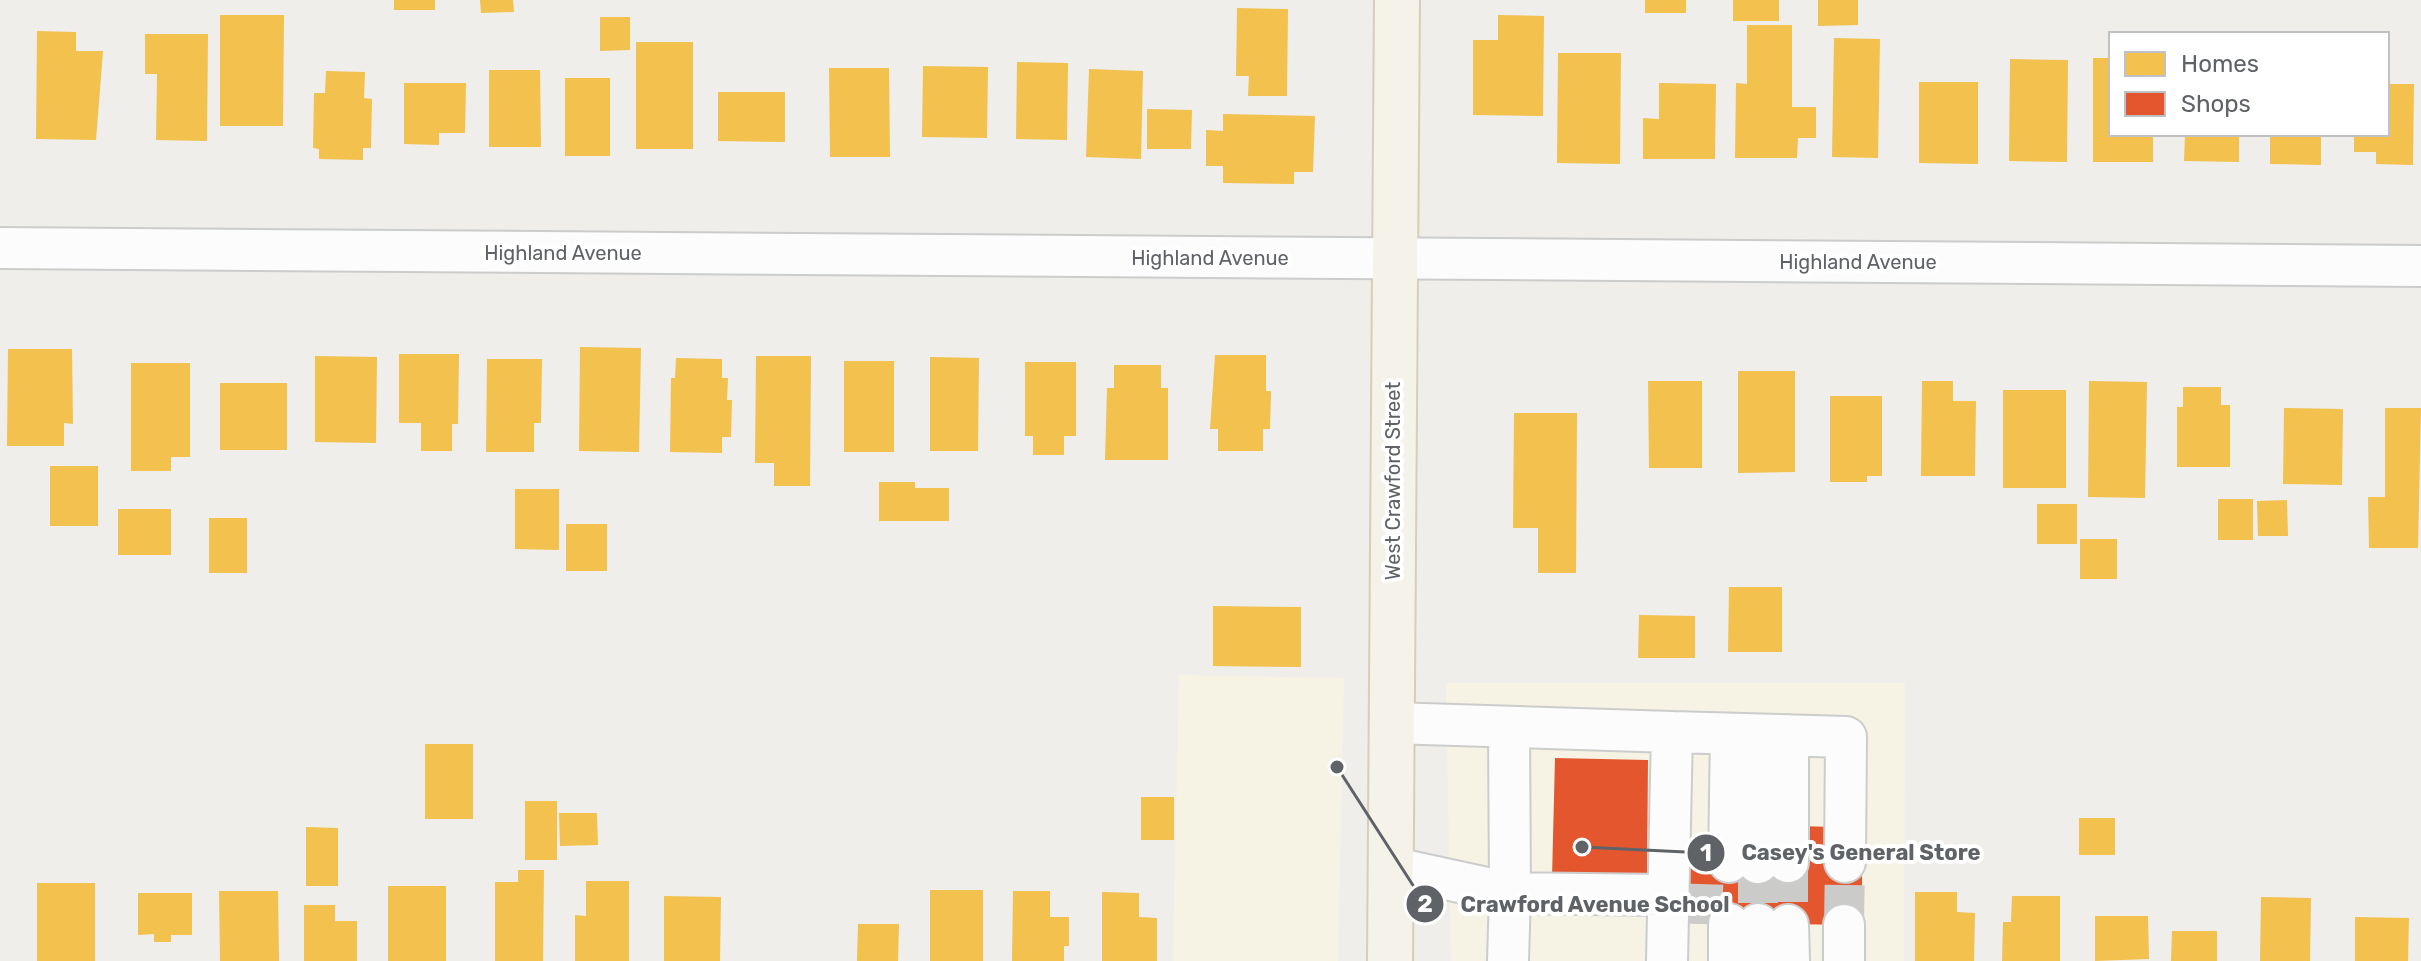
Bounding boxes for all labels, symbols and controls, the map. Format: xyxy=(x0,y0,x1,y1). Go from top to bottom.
legend xyxy=(2109,32,2389,136)
text: Homes xyxy=(2181,50,2259,78)
text: Shops xyxy=(2181,90,2251,118)
street label: Highland Avenue xyxy=(484,241,642,265)
street label: Highland Avenue xyxy=(1131,246,1289,270)
street label: Highland Avenue xyxy=(1779,250,1937,274)
street label: West Crawford Street xyxy=(1381,382,1405,580)
callout: Casey's General Store xyxy=(1686,830,1997,876)
text: 1 xyxy=(1700,839,1712,867)
text: Casey's General Store xyxy=(1741,839,1981,866)
callout: Crawford Avenue School xyxy=(1405,881,1746,927)
text: 2 xyxy=(1417,890,1433,918)
text: Crawford Avenue School xyxy=(1460,891,1730,918)

